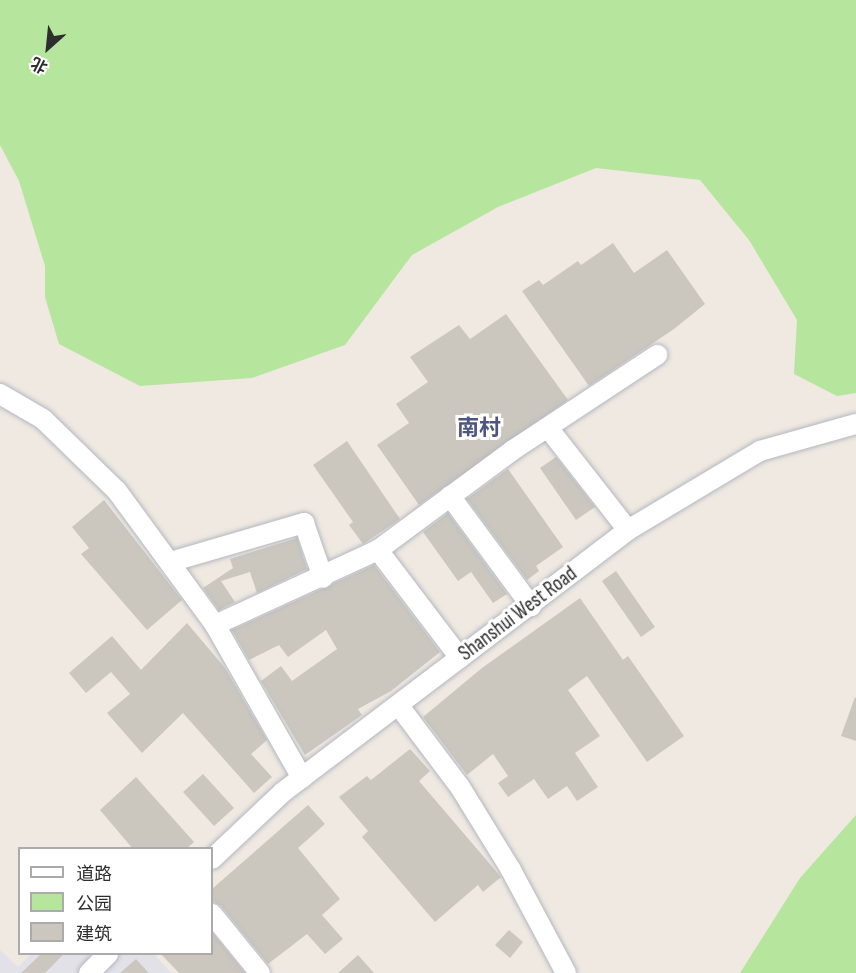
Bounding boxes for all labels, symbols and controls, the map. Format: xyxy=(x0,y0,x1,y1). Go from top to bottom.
north arrow xyxy=(18,18,78,78)
text: 北 xyxy=(28,52,51,77)
district label: 南村 xyxy=(457,416,501,442)
street label: Shanshui West Road xyxy=(454,561,582,667)
legend xyxy=(18,847,213,955)
text: 道路 xyxy=(76,864,112,885)
text: 公园 xyxy=(76,894,112,915)
text: 建筑 xyxy=(76,924,112,945)

